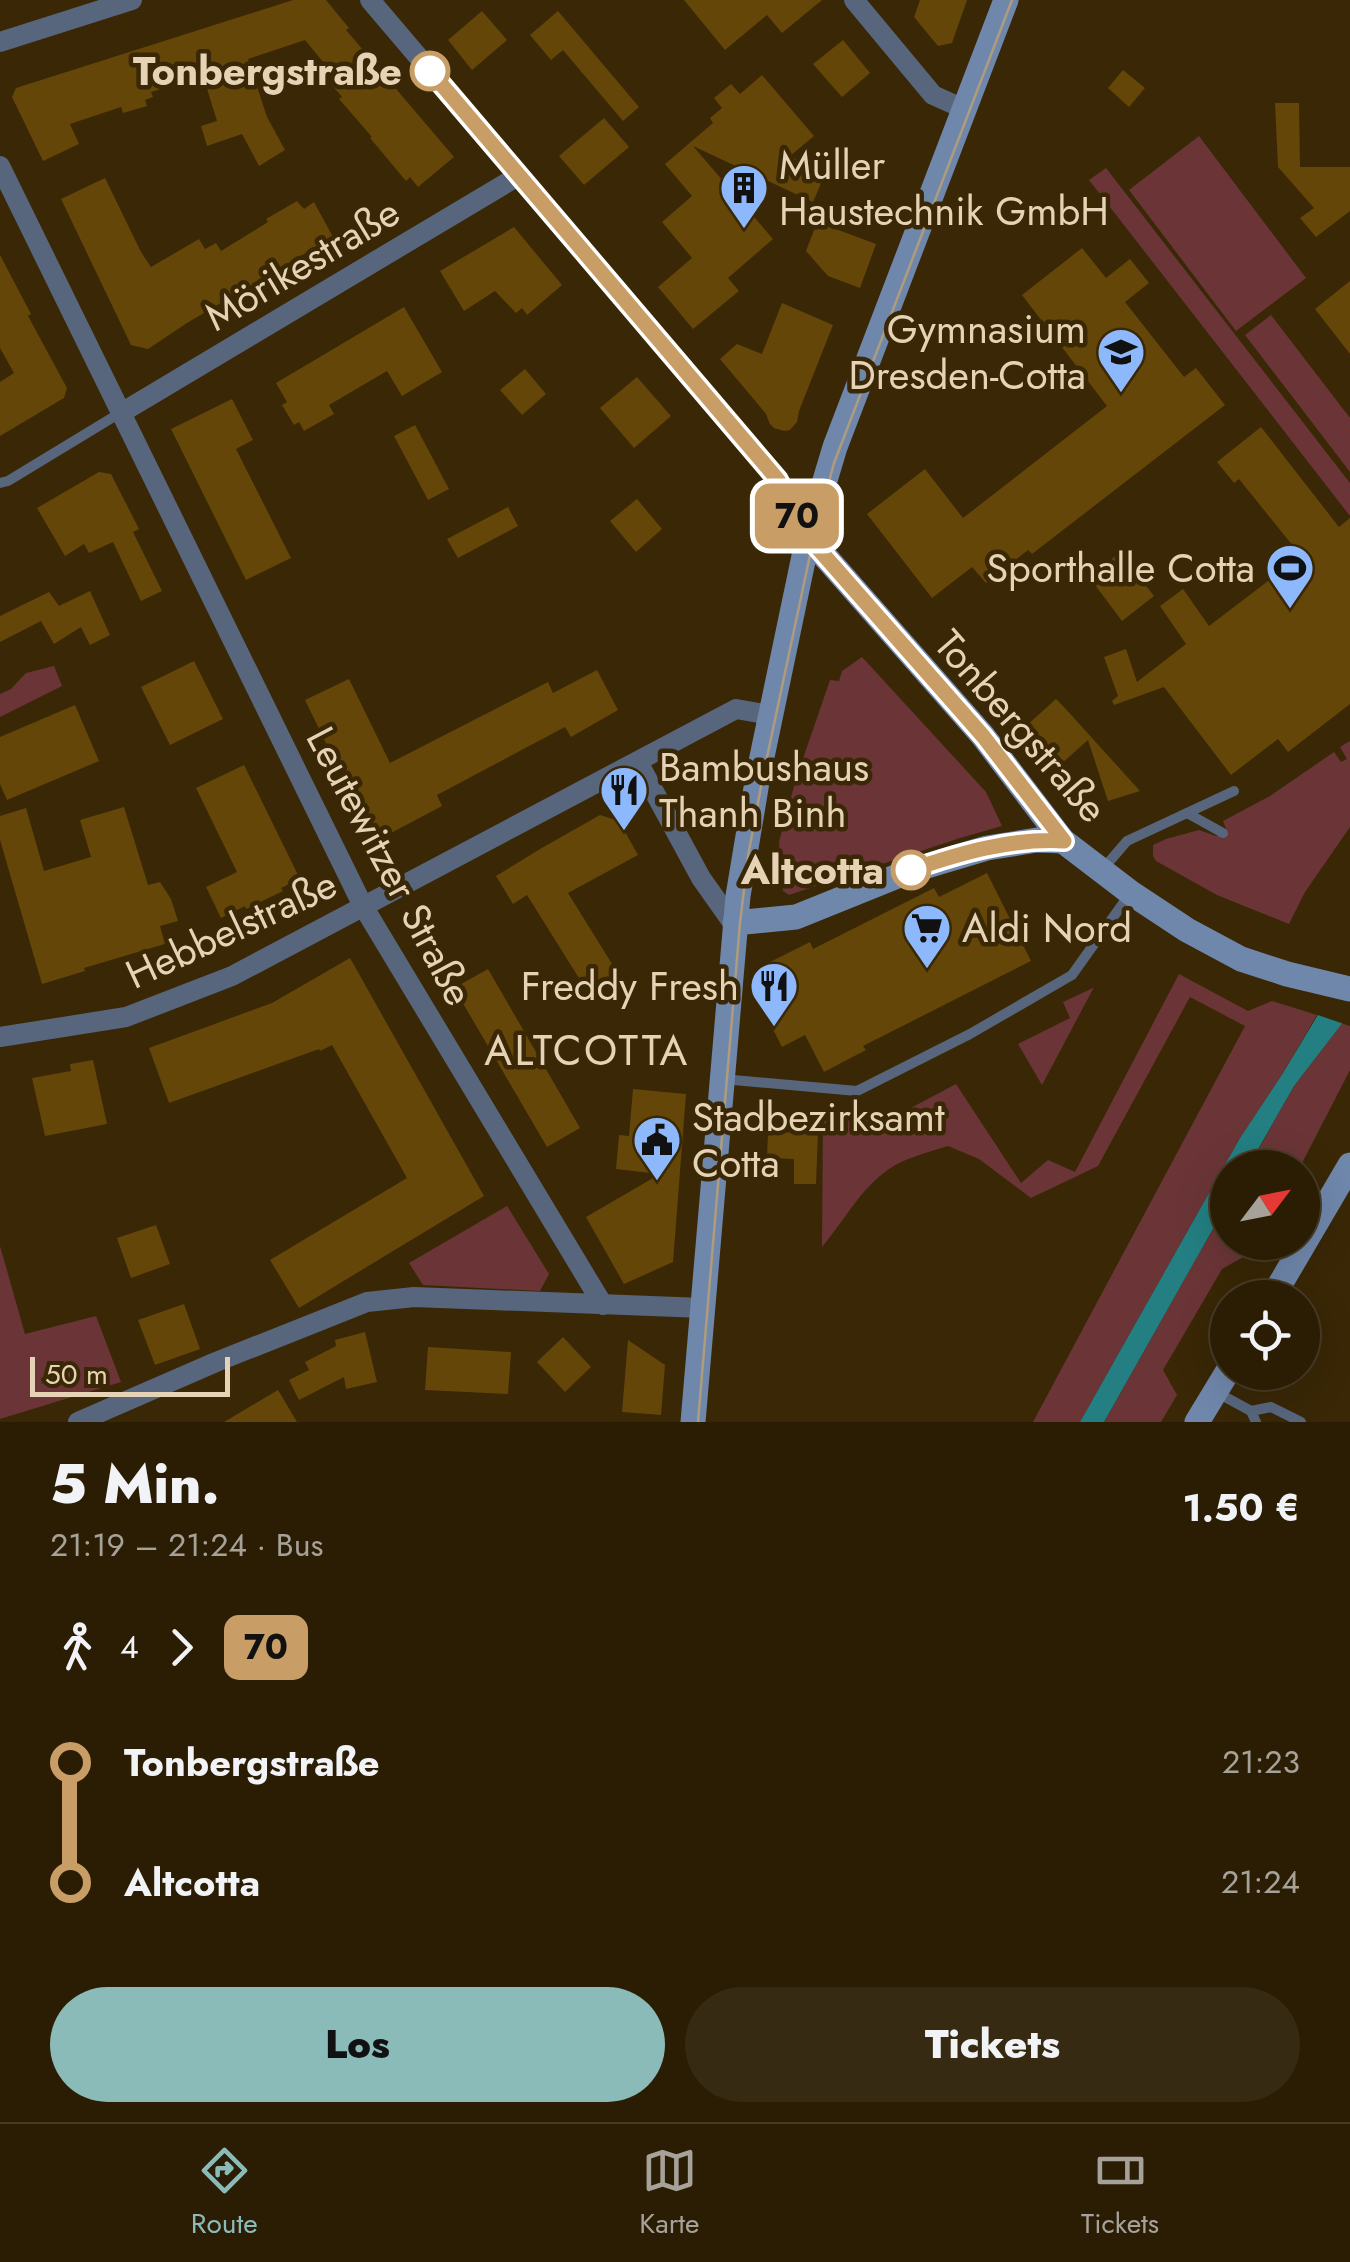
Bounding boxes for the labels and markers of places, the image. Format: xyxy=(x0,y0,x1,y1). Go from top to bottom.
place label: Tonbergstraße xyxy=(133,42,402,100)
marker: Tonbergstraße xyxy=(411,52,449,90)
place label: Müller Haustechnik GmbH xyxy=(779,136,1109,240)
building icon: Müller Haustechnik GmbH xyxy=(718,162,770,230)
place label: Gymnasium Dresden-Cotta xyxy=(848,300,1086,404)
school or university icon: Gymnasium Dresden-Cotta xyxy=(1095,326,1147,394)
place label: Sporthalle Cotta xyxy=(986,539,1255,597)
sports icon: Sporthalle Cotta xyxy=(1264,542,1316,610)
place label: Bambushaus Thanh Binh xyxy=(659,738,869,842)
restaurant icon: Bambushaus Thanh Binh xyxy=(598,764,650,832)
place label: Altcotta xyxy=(740,841,884,899)
marker: Altcotta xyxy=(892,851,930,889)
place label: Aldi Nord xyxy=(962,899,1132,957)
supermarket icon: Aldi Nord xyxy=(901,902,953,970)
place label: Freddy Fresh xyxy=(521,957,739,1015)
restaurant icon: Freddy Fresh xyxy=(748,960,800,1028)
place label: Stadbezirksamt Cotta xyxy=(692,1088,945,1192)
public building icon: Stadbezirksamt Cotta xyxy=(631,1114,683,1182)

